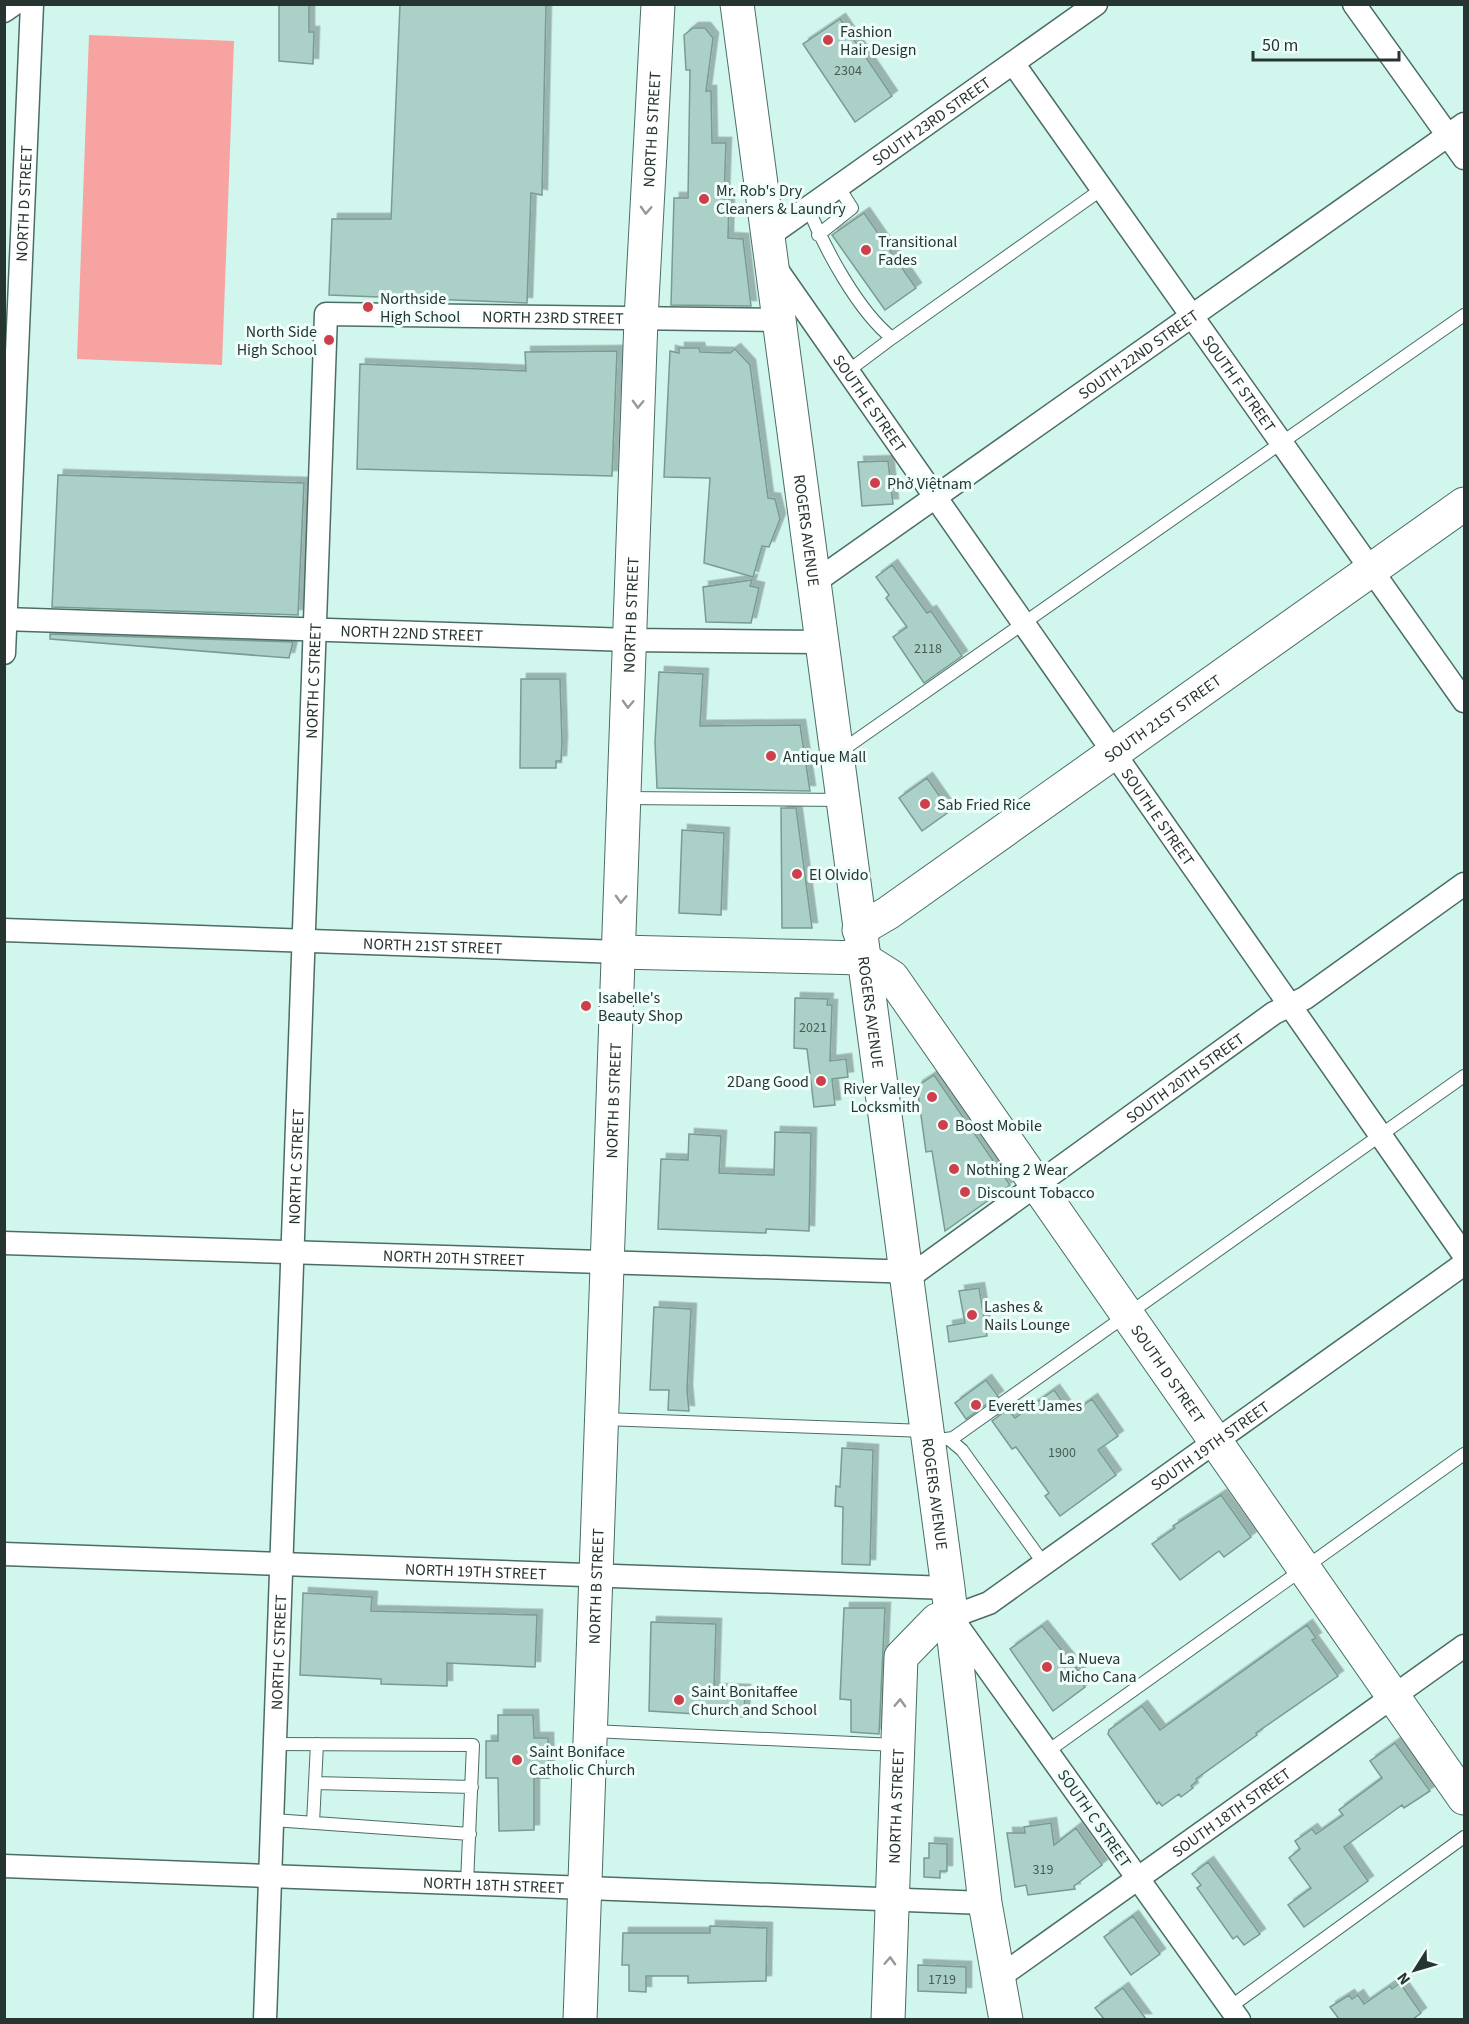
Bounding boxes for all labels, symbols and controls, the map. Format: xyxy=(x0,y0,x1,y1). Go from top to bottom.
place label: Fashion Hair Design xyxy=(840,21,916,61)
scale bar xyxy=(1253,24,1398,62)
marker: Fashion Hair Design xyxy=(821,33,835,47)
text: 50 m xyxy=(1262,33,1298,58)
house number: 2304 xyxy=(834,61,862,81)
street label: NORTH B STREET xyxy=(638,70,666,188)
street label: SOUTH 23RD STREET xyxy=(868,72,996,171)
street label: NORTH D STREET xyxy=(11,144,38,262)
place label: Mr. Rob's Dry Cleaners & Laundry xyxy=(716,180,846,220)
marker: Mr. Rob's Dry Cleaners & Laundry xyxy=(697,192,711,206)
one-way arrow xyxy=(640,205,653,214)
place label: Transitional Fades xyxy=(878,231,957,271)
marker: Transitional Fades xyxy=(859,243,873,257)
place label: Northside High School xyxy=(380,288,460,328)
marker: Northside High School xyxy=(361,300,375,314)
street label: SOUTH 22ND STREET xyxy=(1074,305,1203,405)
street label: NORTH 23RD STREET xyxy=(482,306,624,330)
place label: North Side High School xyxy=(237,321,317,361)
street label: SOUTH F STREET xyxy=(1197,331,1281,437)
marker: North Side High School xyxy=(322,333,336,347)
street label: SOUTH E STREET xyxy=(827,350,911,457)
one-way arrow xyxy=(632,400,645,409)
street label: ROGERS AVENUE xyxy=(788,473,824,588)
place label: Phở Việtnam xyxy=(887,473,972,495)
marker: Phở Việtnam xyxy=(868,476,882,490)
street label: NORTH B STREET xyxy=(618,556,644,673)
street label: NORTH 22ND STREET xyxy=(340,620,484,647)
street label: NORTH C STREET xyxy=(301,622,327,739)
house number: 2118 xyxy=(914,639,942,659)
street label: SOUTH 21ST STREET xyxy=(1100,670,1226,768)
one-way arrow xyxy=(621,700,634,709)
place label: Antique Mall xyxy=(783,746,866,768)
marker: Antique Mall xyxy=(764,749,778,763)
street label: SOUTH E STREET xyxy=(1116,764,1200,871)
place label: Sab Fried Rice xyxy=(937,794,1031,816)
marker: Sab Fried Rice xyxy=(918,797,932,811)
place label: El Olvido xyxy=(809,864,868,886)
marker: El Olvido xyxy=(790,867,804,881)
one-way arrow xyxy=(615,895,628,904)
street label: NORTH 21ST STREET xyxy=(363,933,503,960)
street label: ROGERS AVENUE xyxy=(852,955,889,1070)
place label: Isabelle's Beauty Shop xyxy=(598,987,683,1027)
marker: Isabelle's Beauty Shop xyxy=(579,999,593,1013)
house number: 2021 xyxy=(799,1018,827,1038)
street label: SOUTH 20TH STREET xyxy=(1122,1028,1249,1129)
street label: NORTH B STREET xyxy=(601,1042,627,1159)
place label: 2Dang Good xyxy=(727,1071,809,1093)
marker: 2Dang Good xyxy=(814,1074,828,1088)
place label: River Valley Locksmith xyxy=(843,1078,921,1118)
marker: River Valley Locksmith xyxy=(925,1090,939,1104)
street label: NORTH C STREET xyxy=(283,1108,310,1225)
place label: Boost Mobile xyxy=(955,1115,1042,1137)
marker: Boost Mobile xyxy=(936,1118,950,1132)
place label: Nothing 2 Wear xyxy=(966,1159,1068,1181)
marker: Nothing 2 Wear xyxy=(947,1162,961,1176)
place label: Discount Tobacco xyxy=(977,1182,1095,1204)
marker: Discount Tobacco xyxy=(958,1185,972,1199)
street label: NORTH 20TH STREET xyxy=(383,1245,525,1272)
place label: Lashes & Nails Lounge xyxy=(984,1296,1070,1336)
marker: Lashes & Nails Lounge xyxy=(965,1308,979,1322)
street label: SOUTH D STREET xyxy=(1125,1320,1210,1428)
place label: Everett James xyxy=(988,1395,1082,1417)
street label: SOUTH 19TH STREET xyxy=(1146,1396,1275,1496)
marker: Everett James xyxy=(969,1398,983,1412)
street label: ROGERS AVENUE xyxy=(916,1437,953,1551)
house number: 1900 xyxy=(1048,1443,1076,1463)
street label: NORTH B STREET xyxy=(583,1527,610,1645)
street label: NORTH 19TH STREET xyxy=(405,1558,547,1586)
street label: NORTH C STREET xyxy=(266,1594,292,1711)
place label: La Nueva Micho Cana xyxy=(1059,1648,1136,1688)
marker: La Nueva Micho Cana xyxy=(1040,1660,1054,1674)
place label: Saint Bonitaffee Church and School xyxy=(691,1681,817,1721)
marker: Saint Bonitaffee Church and School xyxy=(672,1693,686,1707)
one-way arrow xyxy=(893,1699,906,1708)
place label: Saint Boniface Catholic Church xyxy=(529,1741,635,1781)
street label: NORTH A STREET xyxy=(884,1748,910,1864)
marker: Saint Boniface Catholic Church xyxy=(510,1753,524,1767)
street label: SOUTH 18TH STREET xyxy=(1168,1763,1296,1863)
street label: SOUTH C STREET xyxy=(1052,1765,1137,1872)
house number: 319 xyxy=(1033,1860,1053,1880)
street label: NORTH 18TH STREET xyxy=(422,1872,565,1899)
north arrow xyxy=(1385,1940,1445,2000)
one-way arrow xyxy=(884,1957,897,1966)
text: N xyxy=(1392,1968,1416,1989)
house number: 1719 xyxy=(928,1970,956,1990)

